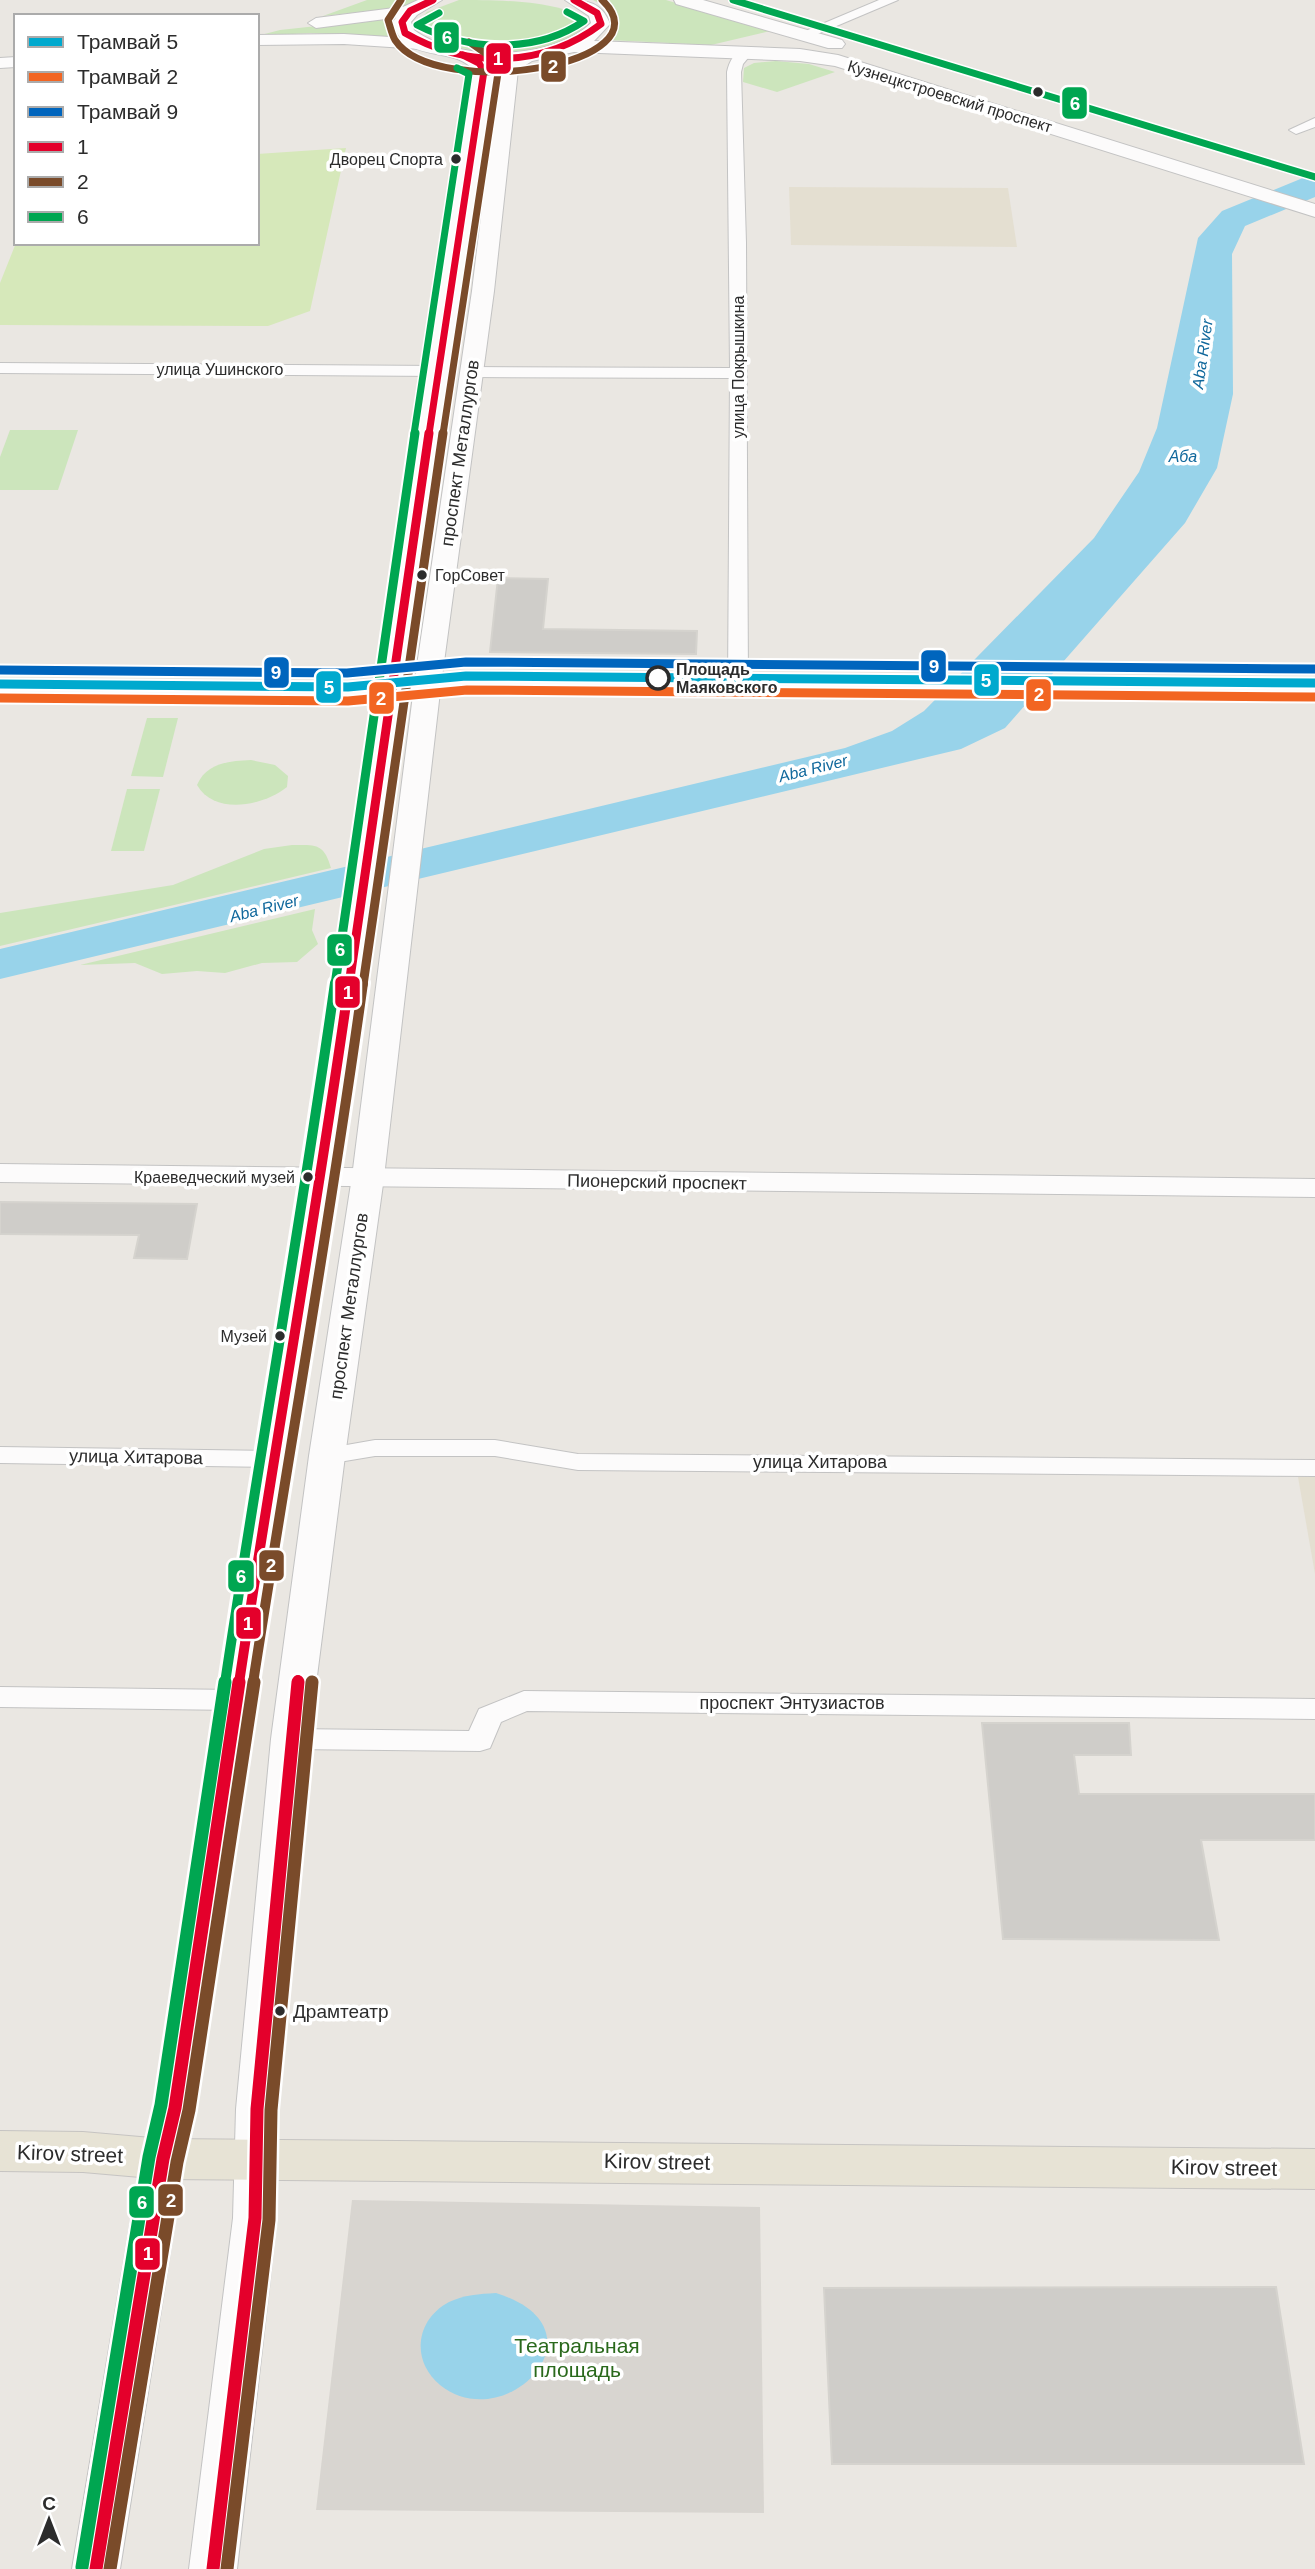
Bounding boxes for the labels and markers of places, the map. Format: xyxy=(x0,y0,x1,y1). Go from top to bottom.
unlabelled marker xyxy=(1031,85,1045,99)
place label: Дворец Спорта xyxy=(330,151,443,168)
marker: Дворец Спорта xyxy=(449,152,463,166)
place label: ГорСовет xyxy=(435,567,506,584)
marker: ГорСовет xyxy=(415,568,429,582)
place label: Площадь Маяковского xyxy=(676,661,778,696)
marker: Площадь Маяковского xyxy=(646,666,670,690)
place label: Краеведческий музей xyxy=(134,1169,295,1186)
marker: Краеведческий музей xyxy=(301,1170,315,1184)
place label: Музей xyxy=(221,1328,267,1345)
marker: Музей xyxy=(273,1329,287,1343)
place label: Драмтеатр xyxy=(293,2001,389,2022)
marker: Драмтеатр xyxy=(273,2004,287,2018)

